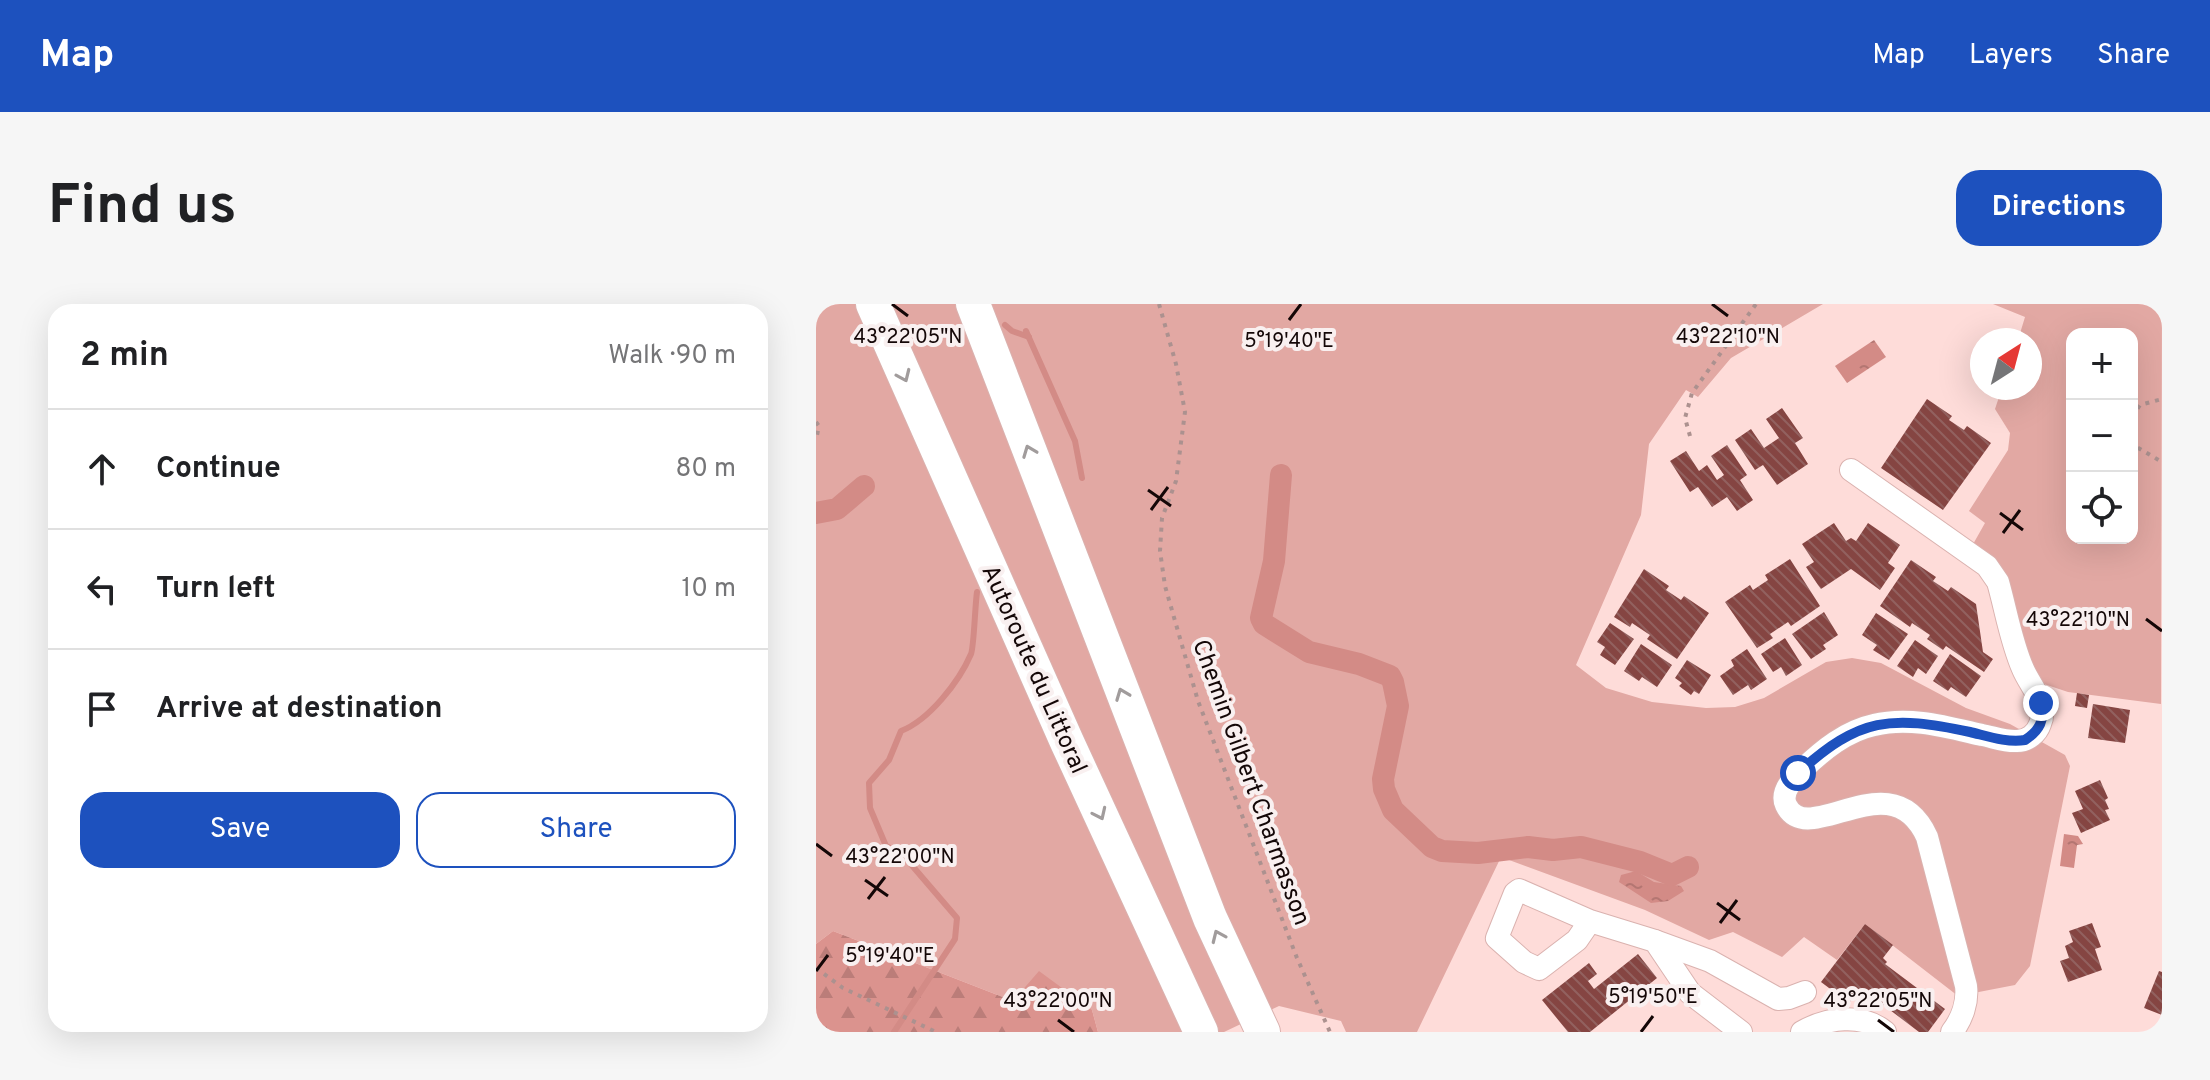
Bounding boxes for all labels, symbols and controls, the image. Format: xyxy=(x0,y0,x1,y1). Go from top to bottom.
text: Map xyxy=(40,32,114,81)
text: Map xyxy=(1872,38,1925,74)
text: Layers xyxy=(1969,38,2053,74)
text: Share xyxy=(2097,38,2170,74)
button: Directions xyxy=(1956,170,2162,246)
text: Find us xyxy=(48,173,237,243)
text: 43°22'05"N xyxy=(854,325,962,351)
text: 43°22'10"N xyxy=(1676,325,1780,351)
north arrow xyxy=(1970,328,2042,400)
map controls xyxy=(2066,328,2138,544)
button: + xyxy=(2066,328,2138,400)
text: 5°19'40"E xyxy=(1244,329,1334,355)
text: 2 min xyxy=(80,335,169,378)
text: Walk · 90 m xyxy=(608,340,736,373)
one-way arrow xyxy=(894,367,910,382)
button: − xyxy=(2066,400,2138,472)
one-way arrow xyxy=(1022,445,1038,459)
icon: ahead xyxy=(80,447,124,491)
text: Continue xyxy=(156,451,281,488)
text: 80 m xyxy=(676,453,736,486)
button: locate xyxy=(2066,472,2138,544)
street label: Autoroute du Littoral xyxy=(974,561,1093,779)
icon: left xyxy=(80,567,124,611)
text: Turn left xyxy=(156,571,276,608)
text: 10 m xyxy=(681,573,736,606)
text: 43°22'10"N xyxy=(2026,608,2130,634)
street label: Chemin Gilbert Charmasson xyxy=(1184,636,1316,930)
route end xyxy=(2023,685,2059,721)
icon: arrive xyxy=(80,687,124,731)
one-way arrow xyxy=(1116,688,1132,702)
text: Arrive at destination xyxy=(156,691,442,728)
route start xyxy=(1780,755,1816,791)
button: Save xyxy=(80,792,400,868)
button: Share xyxy=(416,792,736,868)
one-way arrow xyxy=(1090,806,1106,821)
text: 43°22'00"N xyxy=(845,845,955,871)
one-way arrow xyxy=(1212,929,1228,944)
text: 5°19'40"E xyxy=(845,944,935,970)
text: 5°19'50"E xyxy=(1608,985,1698,1011)
text: 43°22'00"N xyxy=(1003,989,1113,1015)
text: 43°22'05"N xyxy=(1824,989,1932,1015)

